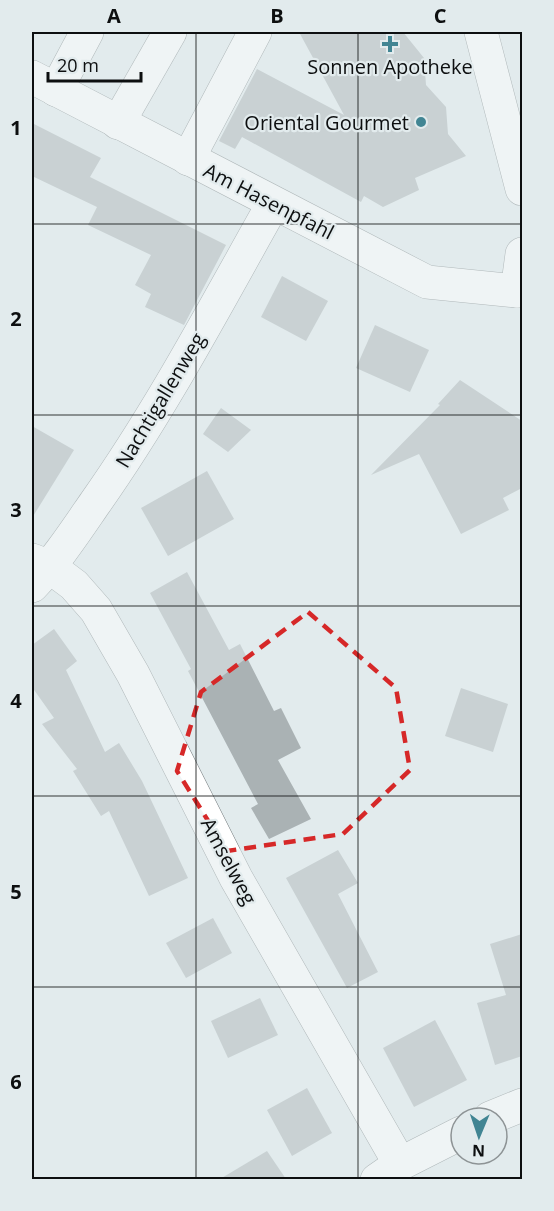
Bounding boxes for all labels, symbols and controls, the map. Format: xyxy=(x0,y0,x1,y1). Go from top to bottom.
text: A xyxy=(107,2,121,29)
text: B xyxy=(270,2,284,29)
text: C xyxy=(434,2,447,29)
marker: Sonnen Apotheke xyxy=(383,37,397,51)
scale bar xyxy=(48,45,141,83)
text: 20 m xyxy=(57,53,99,77)
place label: Sonnen Apotheke xyxy=(307,53,473,80)
place label: Oriental Gourmet xyxy=(244,109,409,136)
text: 1 xyxy=(10,114,22,141)
marker: Oriental Gourmet xyxy=(414,115,428,129)
street label: Am Hasenpfahl xyxy=(199,157,339,245)
text: 2 xyxy=(10,305,22,332)
street label: Nachtigallenweg xyxy=(109,327,211,473)
text: 3 xyxy=(10,496,22,523)
text: 4 xyxy=(10,687,22,714)
street label: Amselweg xyxy=(195,813,263,909)
text: 5 xyxy=(10,878,22,905)
text: 6 xyxy=(10,1068,22,1095)
north arrow xyxy=(449,1106,509,1166)
text: N xyxy=(472,1140,485,1162)

